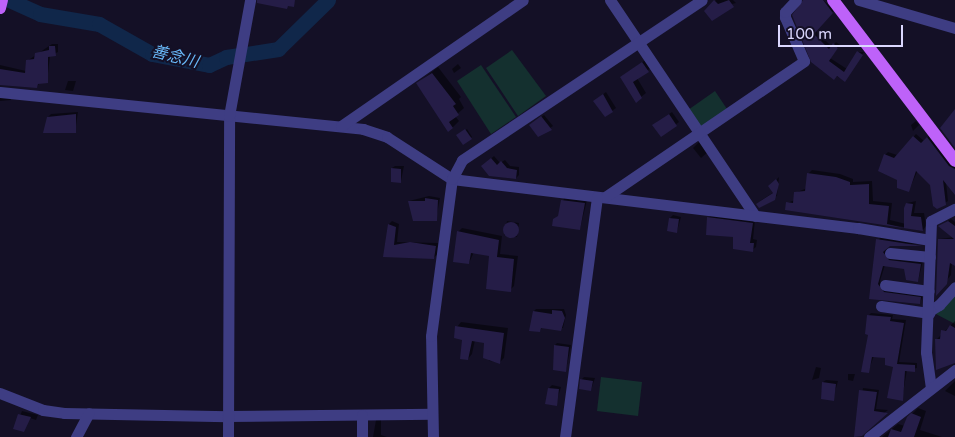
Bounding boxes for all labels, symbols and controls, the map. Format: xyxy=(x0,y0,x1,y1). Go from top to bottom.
scale bar xyxy=(780,15,905,47)
text: 100 m xyxy=(786,25,832,43)
water label: 善念川 xyxy=(149,42,201,72)

